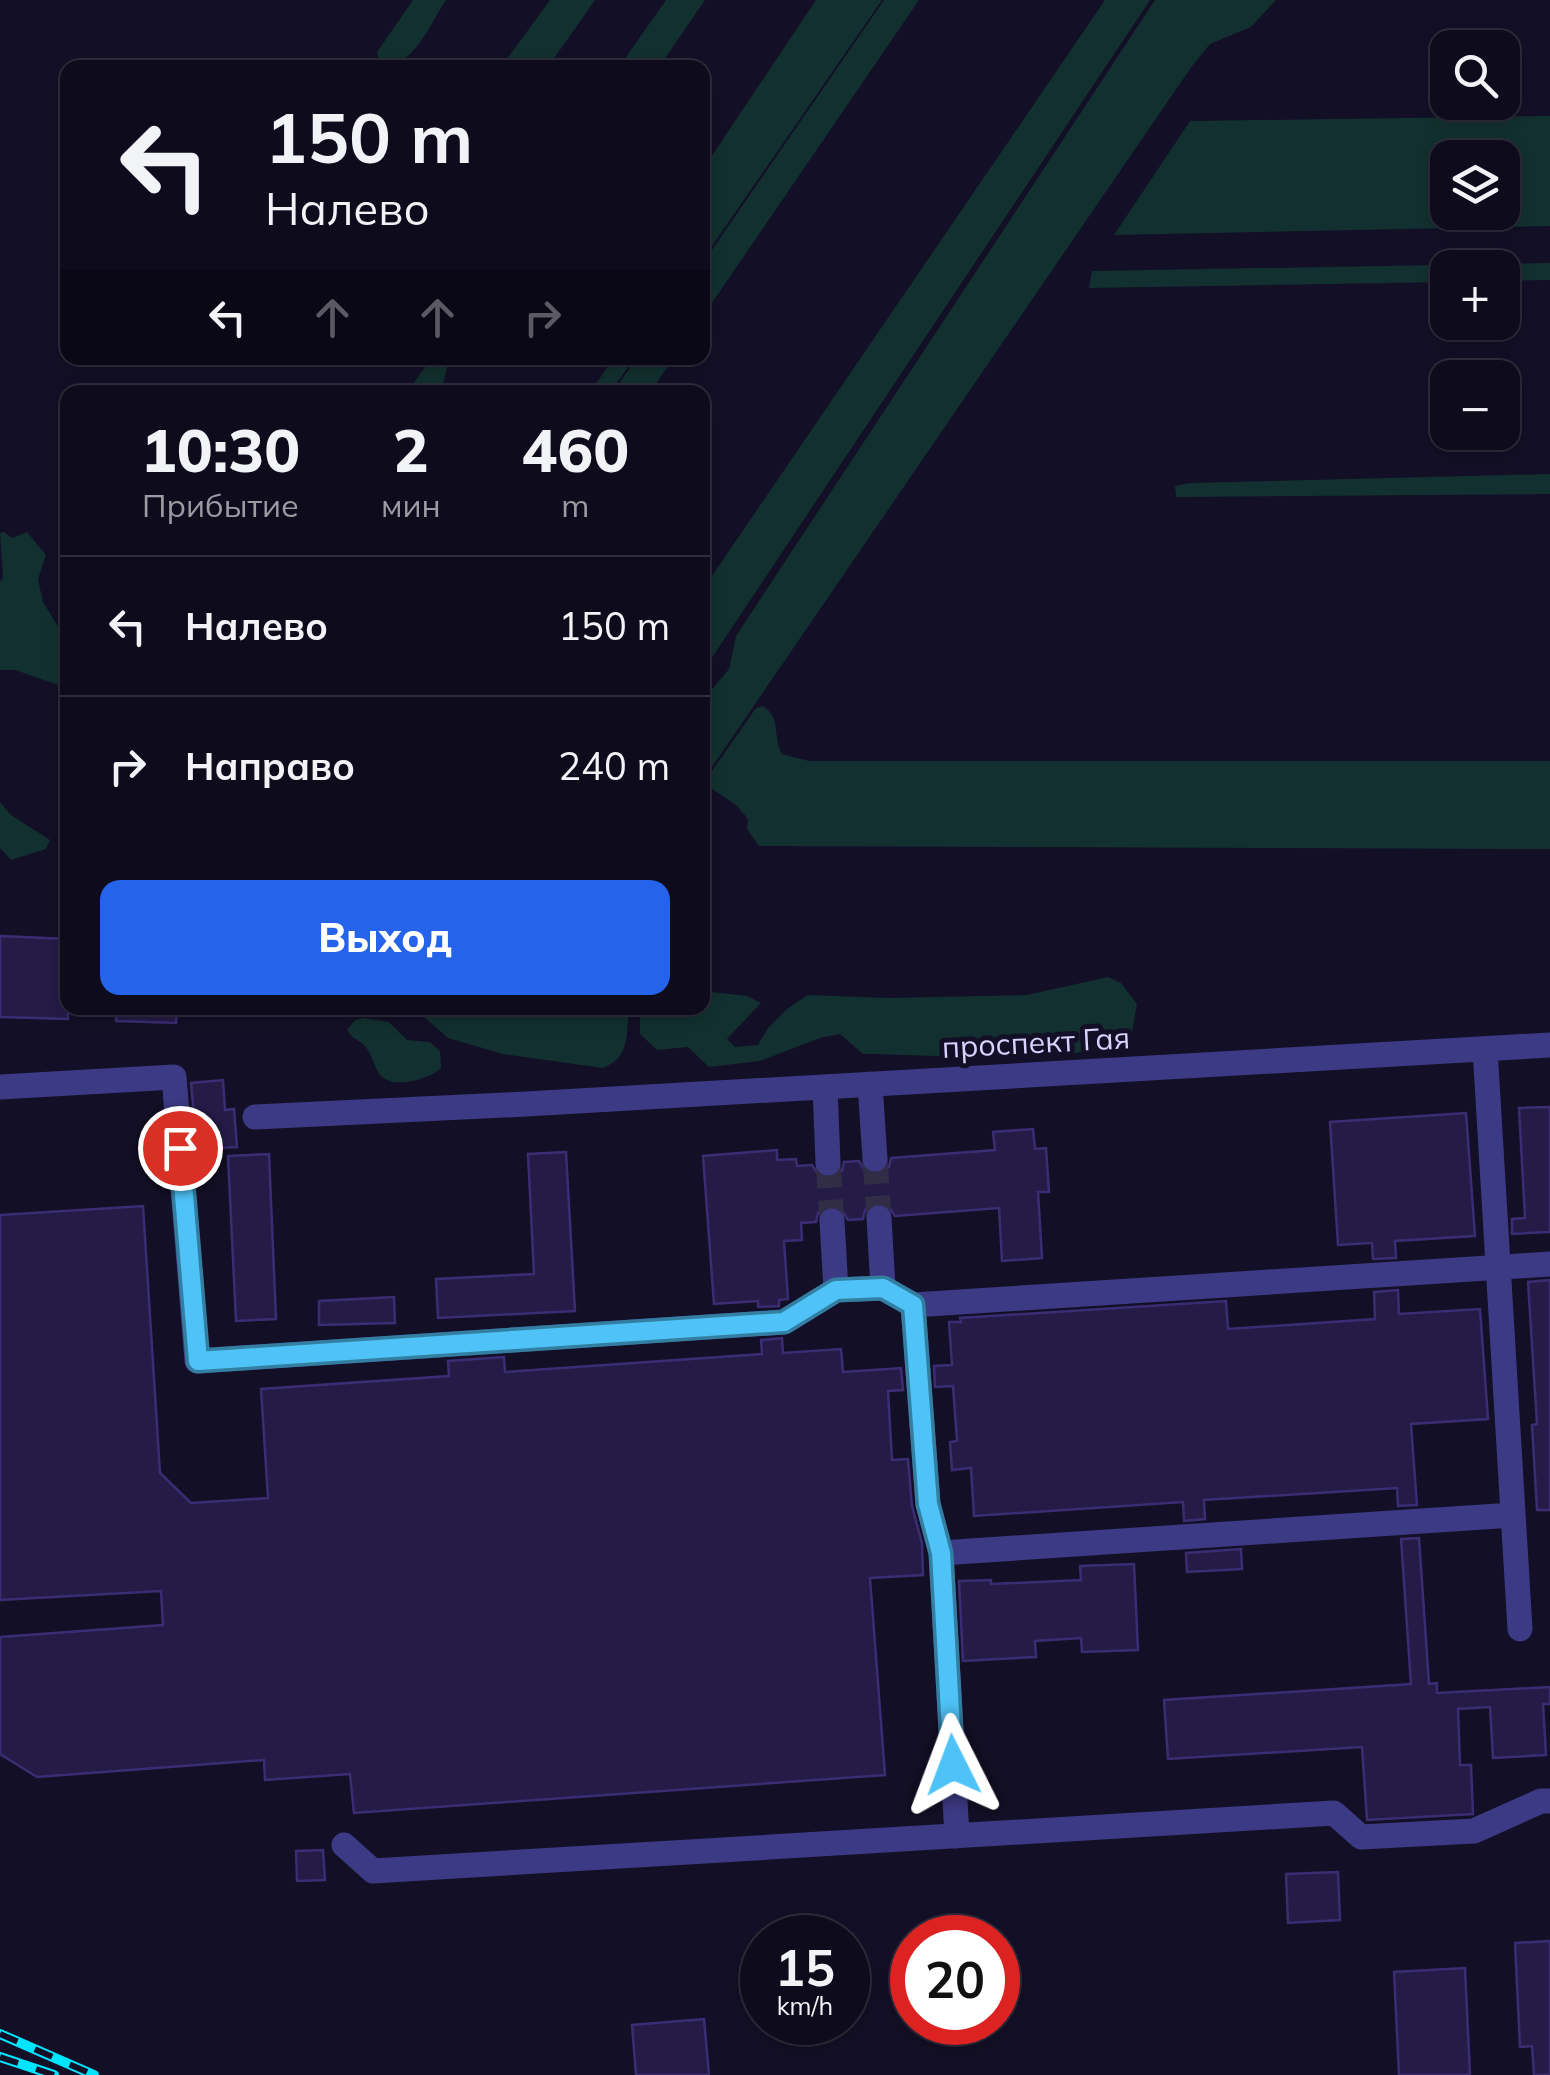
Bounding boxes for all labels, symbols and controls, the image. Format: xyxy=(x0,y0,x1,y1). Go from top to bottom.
map controls xyxy=(1430,30,1520,450)
button: search xyxy=(1430,30,1520,120)
text: 150 m xyxy=(265,93,473,181)
icon: left xyxy=(100,100,230,230)
button: layers xyxy=(1430,140,1520,230)
text: Налево xyxy=(265,180,430,236)
button: + xyxy=(1430,250,1520,340)
icon: left xyxy=(200,290,255,345)
icon: ahead xyxy=(305,290,360,345)
icon: ahead xyxy=(410,290,465,345)
icon: right xyxy=(515,290,570,345)
button: − xyxy=(1430,360,1520,450)
text: 10:30 xyxy=(141,412,300,487)
text: 2 xyxy=(393,412,429,487)
text: 460 xyxy=(521,412,629,487)
text: Прибытие xyxy=(142,485,299,525)
text: мин xyxy=(381,485,441,525)
text: m xyxy=(561,485,589,525)
icon: left xyxy=(100,599,155,654)
text: Налево xyxy=(185,602,328,650)
text: 150 m xyxy=(558,602,670,650)
icon: right xyxy=(100,739,155,794)
text: Направо xyxy=(185,742,355,790)
text: 240 m xyxy=(558,742,670,790)
button: Выход xyxy=(100,880,670,995)
street label: проспект Гая xyxy=(941,1018,1131,1066)
pin xyxy=(138,1106,223,1191)
icon: arrive xyxy=(153,1121,208,1176)
position arrow xyxy=(901,1713,1005,1817)
speed limit sign: 20 xyxy=(890,1915,1020,2045)
text: 15 xyxy=(775,1936,835,1999)
text: km/h xyxy=(777,1990,833,2021)

